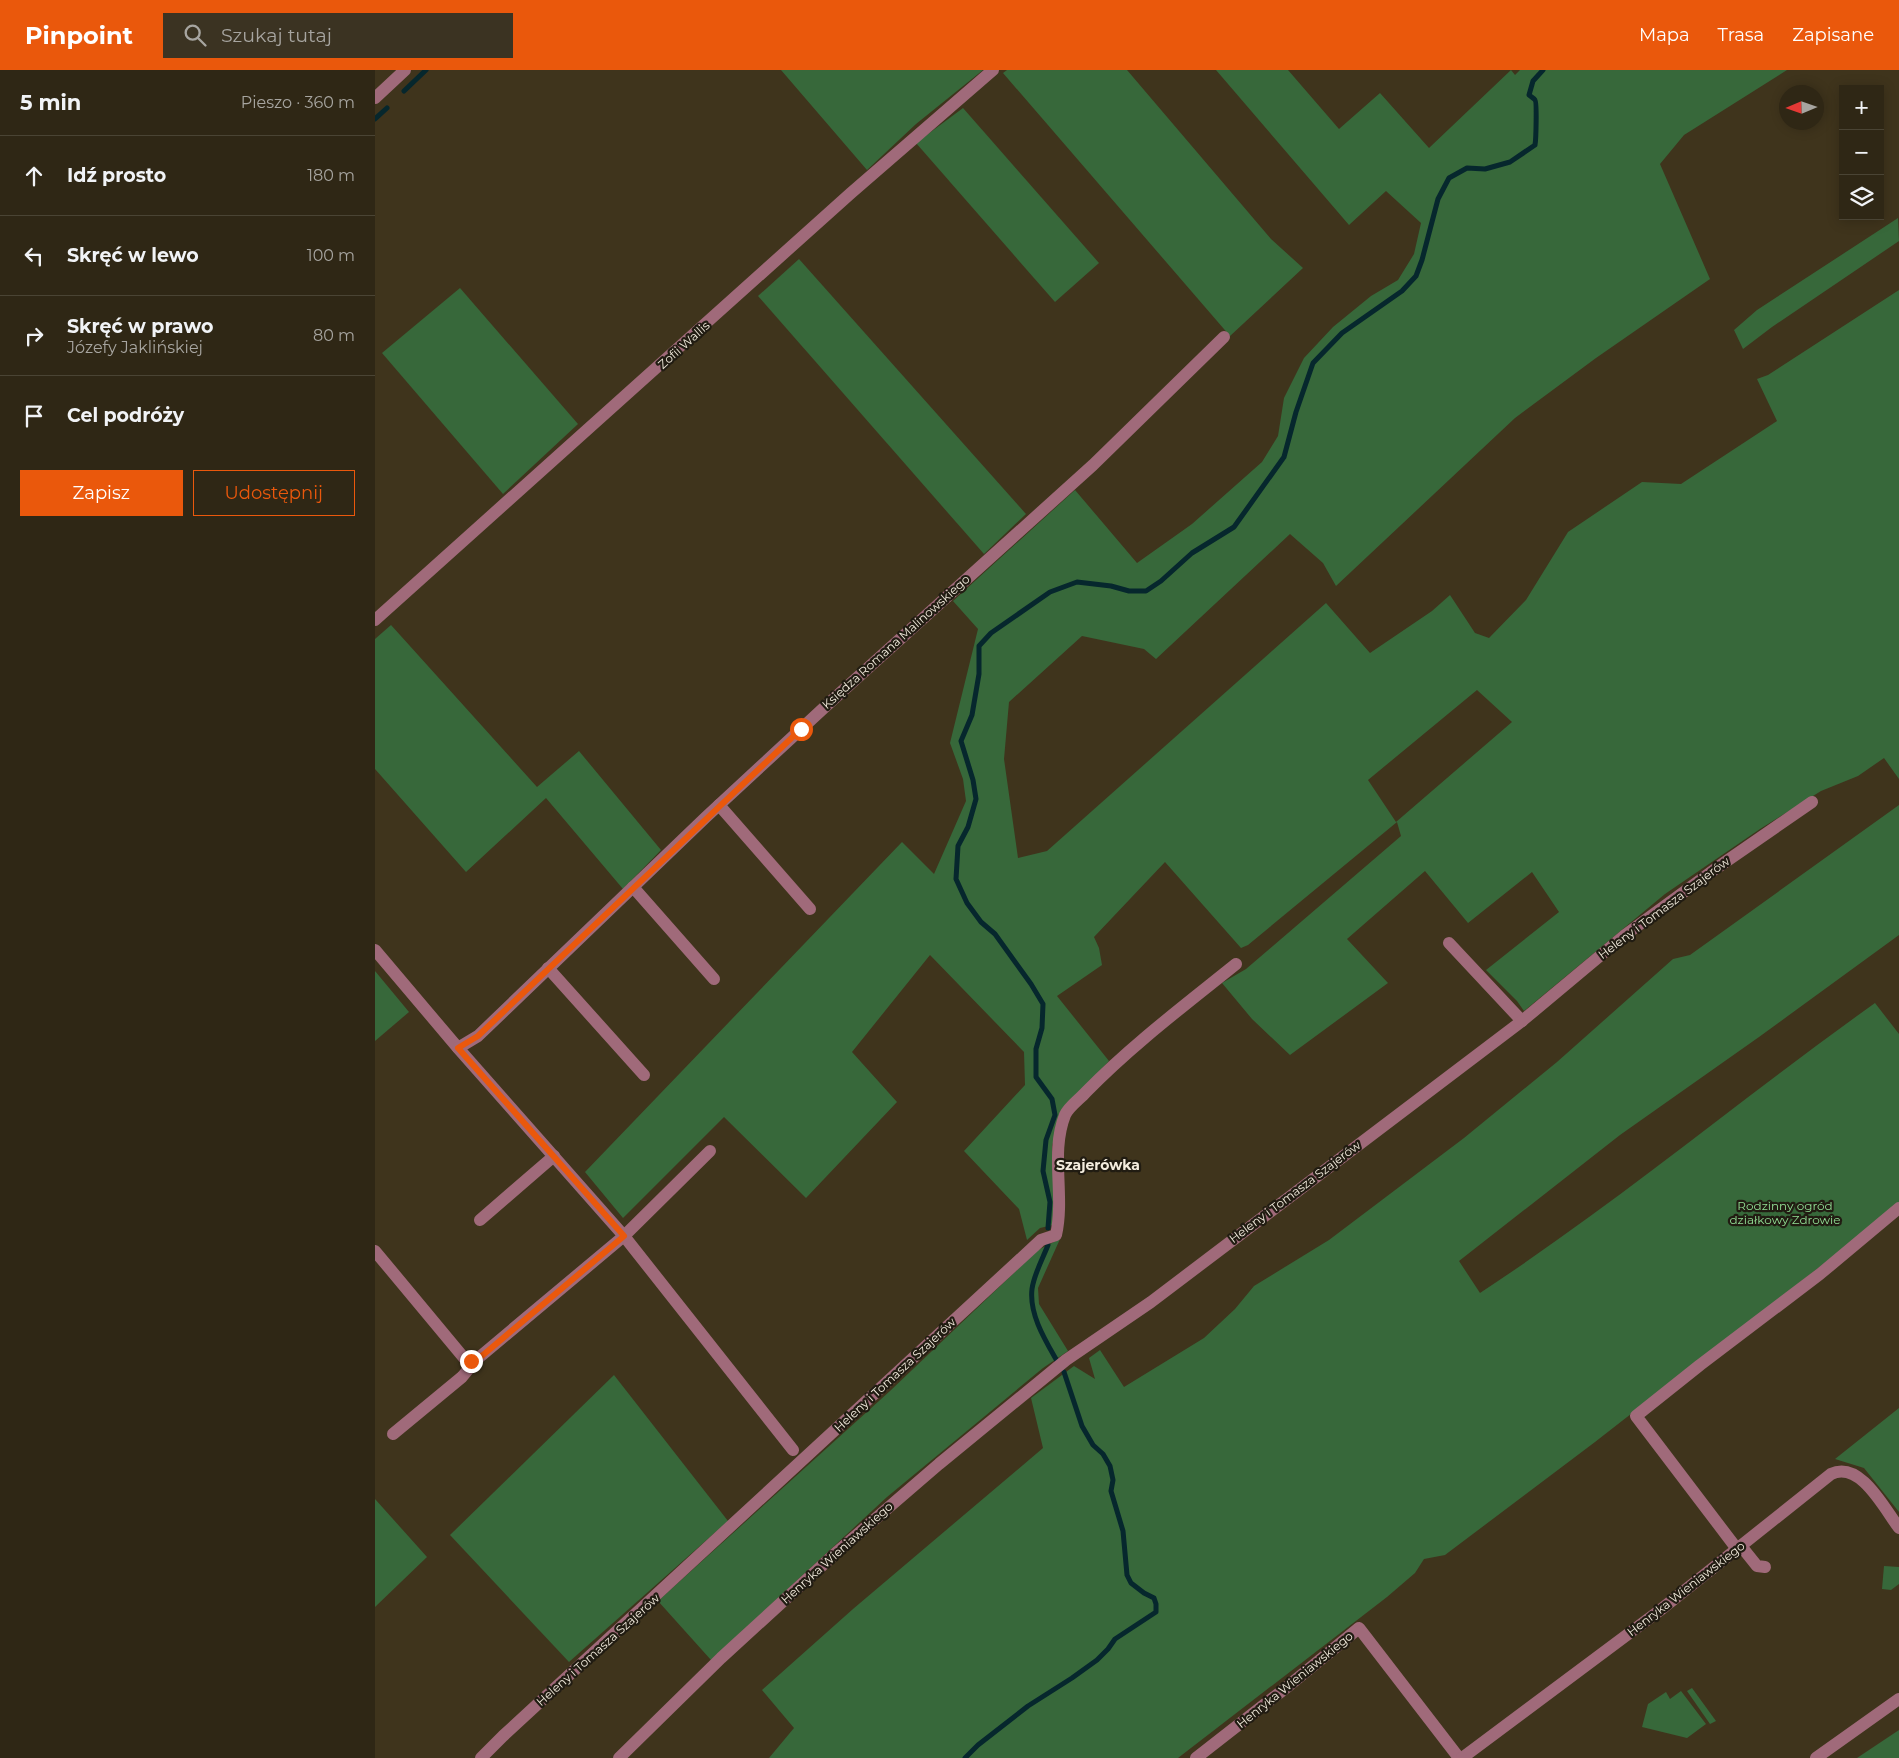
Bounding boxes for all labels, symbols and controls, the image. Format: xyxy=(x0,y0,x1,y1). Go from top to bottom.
search box xyxy=(163,13,513,58)
text: Pinpoint xyxy=(25,21,133,50)
icon: search xyxy=(181,21,209,49)
text: Szukaj tutaj xyxy=(221,24,332,47)
text: Mapa xyxy=(1639,24,1690,46)
text: Trasa xyxy=(1718,24,1764,46)
text: Zapisane xyxy=(1792,24,1874,46)
north arrow xyxy=(1779,85,1824,130)
map controls xyxy=(1839,85,1884,220)
button: + xyxy=(1839,85,1884,130)
text: 5 min xyxy=(20,90,81,115)
text: Pieszo · 360 m xyxy=(241,93,355,112)
button: − xyxy=(1839,130,1884,175)
icon: ahead xyxy=(20,162,48,190)
text: Idź prosto xyxy=(67,164,166,187)
text: 180 m xyxy=(307,166,355,185)
button: layers xyxy=(1839,175,1884,220)
icon: left xyxy=(20,242,48,270)
text: Skręć w lewo xyxy=(67,244,199,267)
text: 100 m xyxy=(307,246,355,265)
text: Skręć w prawo xyxy=(67,315,213,338)
street label: Zofii Wallis xyxy=(655,318,713,372)
icon: right xyxy=(20,322,48,350)
text: 80 m xyxy=(313,326,355,345)
text: Józefy Jaklińskiej xyxy=(67,338,203,357)
icon: arrive xyxy=(20,402,48,430)
text: Cel podróży xyxy=(67,404,184,427)
button: Zapisz xyxy=(20,470,183,516)
button: Udostępnij xyxy=(193,470,355,516)
street label: Księdza Romana Malinowskiego xyxy=(819,571,973,712)
route start xyxy=(790,718,813,741)
street label: Heleny i Tomasza Szajerów xyxy=(1595,853,1733,962)
street label: Heleny i Tomasza Szajerów xyxy=(1226,1137,1364,1246)
district label: Szajerówka xyxy=(1056,1156,1140,1174)
park label: Rodzinny ogród działkowy Zdrowie xyxy=(1729,1198,1841,1227)
street label: Heleny i Tomasza Szajerów xyxy=(831,1314,959,1435)
route end xyxy=(460,1350,483,1373)
street label: Henryka Wieniawskiego xyxy=(778,1498,896,1607)
street label: Henryka Wieniawskiego xyxy=(1624,1538,1748,1639)
street label: Heleny i Tomasza Szajerów xyxy=(533,1590,663,1709)
street label: Henryka Wieniawskiego xyxy=(1234,1628,1356,1731)

